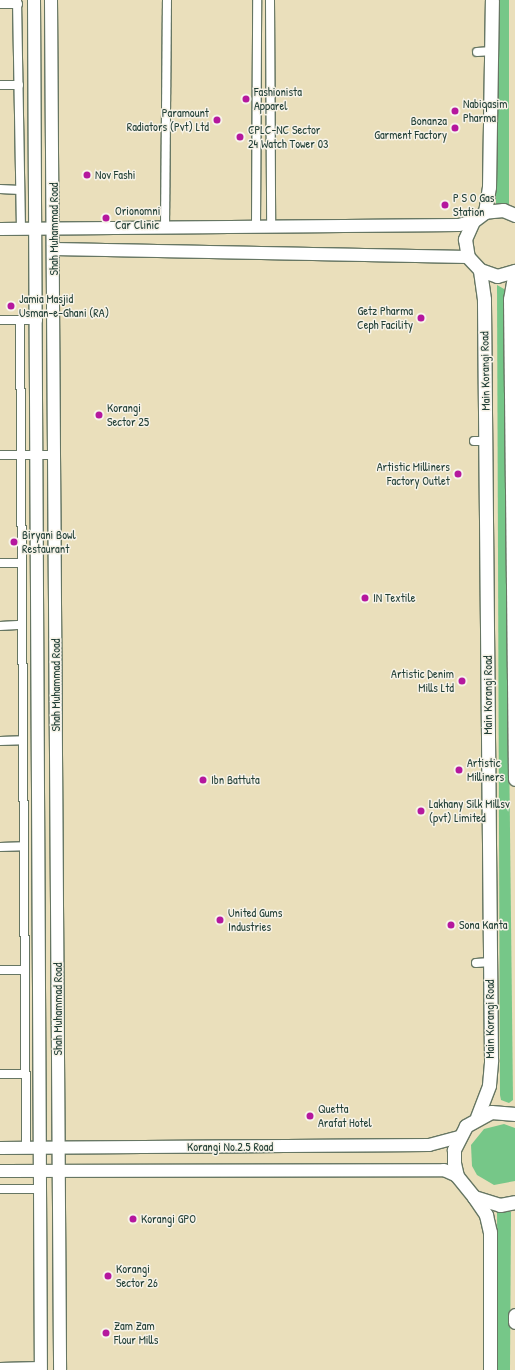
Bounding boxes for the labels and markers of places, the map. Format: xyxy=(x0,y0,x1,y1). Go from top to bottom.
place label: Fashionista Apparel xyxy=(254,85,302,113)
marker: Fashionista Apparel xyxy=(241,94,251,104)
place label: Nabiqasim Pharma xyxy=(463,97,507,125)
place label: Paramount Radiators (Pvt) Ltd xyxy=(127,106,209,134)
marker: Nabiqasim Pharma xyxy=(450,106,460,116)
place label: Bonanza Garment Factory xyxy=(374,114,447,142)
marker: Paramount Radiators (Pvt) Ltd xyxy=(212,115,222,125)
place label: CPLC-NC Sector 24 Watch Tower 03 xyxy=(248,123,328,151)
marker: Bonanza Garment Factory xyxy=(450,123,460,133)
marker: CPLC-NC Sector 24 Watch Tower 03 xyxy=(235,132,245,142)
place label: Nov Fashi xyxy=(95,168,135,182)
marker: Nov Fashi xyxy=(82,170,92,180)
place label: P S O Gas Station xyxy=(453,191,494,219)
marker: P S O Gas Station xyxy=(440,200,450,210)
place label: Orionomni Car Clinic xyxy=(115,204,160,232)
marker: Orionomni Car Clinic xyxy=(100,212,112,224)
place label: Jamia Masjid Usman-e-Ghani (RA) xyxy=(19,292,109,320)
marker: Jamia Masjid Usman-e-Ghani (RA) xyxy=(6,301,16,311)
place label: Getz Pharma Ceph Facility xyxy=(357,304,413,332)
marker: Getz Pharma Ceph Facility xyxy=(416,313,426,323)
place label: Korangi Sector 25 xyxy=(107,401,149,429)
marker: Korangi Sector 25 xyxy=(94,410,104,420)
place label: Artistic Milliners Factory Outlet xyxy=(377,460,450,488)
marker: Artistic Milliners Factory Outlet xyxy=(453,469,463,479)
place label: Biryani Bowl Restaurant xyxy=(22,528,76,556)
marker: Biryani Bowl Restaurant xyxy=(9,537,19,547)
place label: IN Textile xyxy=(373,591,416,605)
marker: IN Textile xyxy=(360,593,370,603)
place label: Artistic Denim Mills Ltd xyxy=(391,667,454,695)
marker: Artistic Denim Mills Ltd xyxy=(457,676,467,686)
place label: Artistic Milliners xyxy=(467,756,504,784)
marker: Artistic Milliners xyxy=(454,765,464,775)
place label: Ibn Battuta xyxy=(211,773,260,787)
marker: Ibn Battuta xyxy=(198,775,208,785)
place label: Lakhany Silk Millsv (pvt) Limited xyxy=(429,797,510,825)
marker: Lakhany Silk Millsv (pvt) Limited xyxy=(416,806,426,816)
place label: United Gums Industries xyxy=(228,906,282,934)
marker: United Gums Industries xyxy=(215,915,225,925)
place label: Sona Kanta xyxy=(459,918,507,932)
marker: Sona Kanta xyxy=(446,920,456,930)
place label: Quetta Arafat Hotel xyxy=(318,1102,372,1130)
marker: Quetta Arafat Hotel xyxy=(305,1111,315,1121)
place label: Korangi GPO xyxy=(141,1212,196,1226)
marker: Korangi GPO xyxy=(128,1214,138,1224)
place label: Korangi Sector 26 xyxy=(116,1262,158,1290)
marker: Korangi Sector 26 xyxy=(103,1271,113,1281)
place label: Zam Zam Flour Mills xyxy=(114,1319,158,1347)
marker: Zam Zam Flour Mills xyxy=(101,1328,111,1338)

